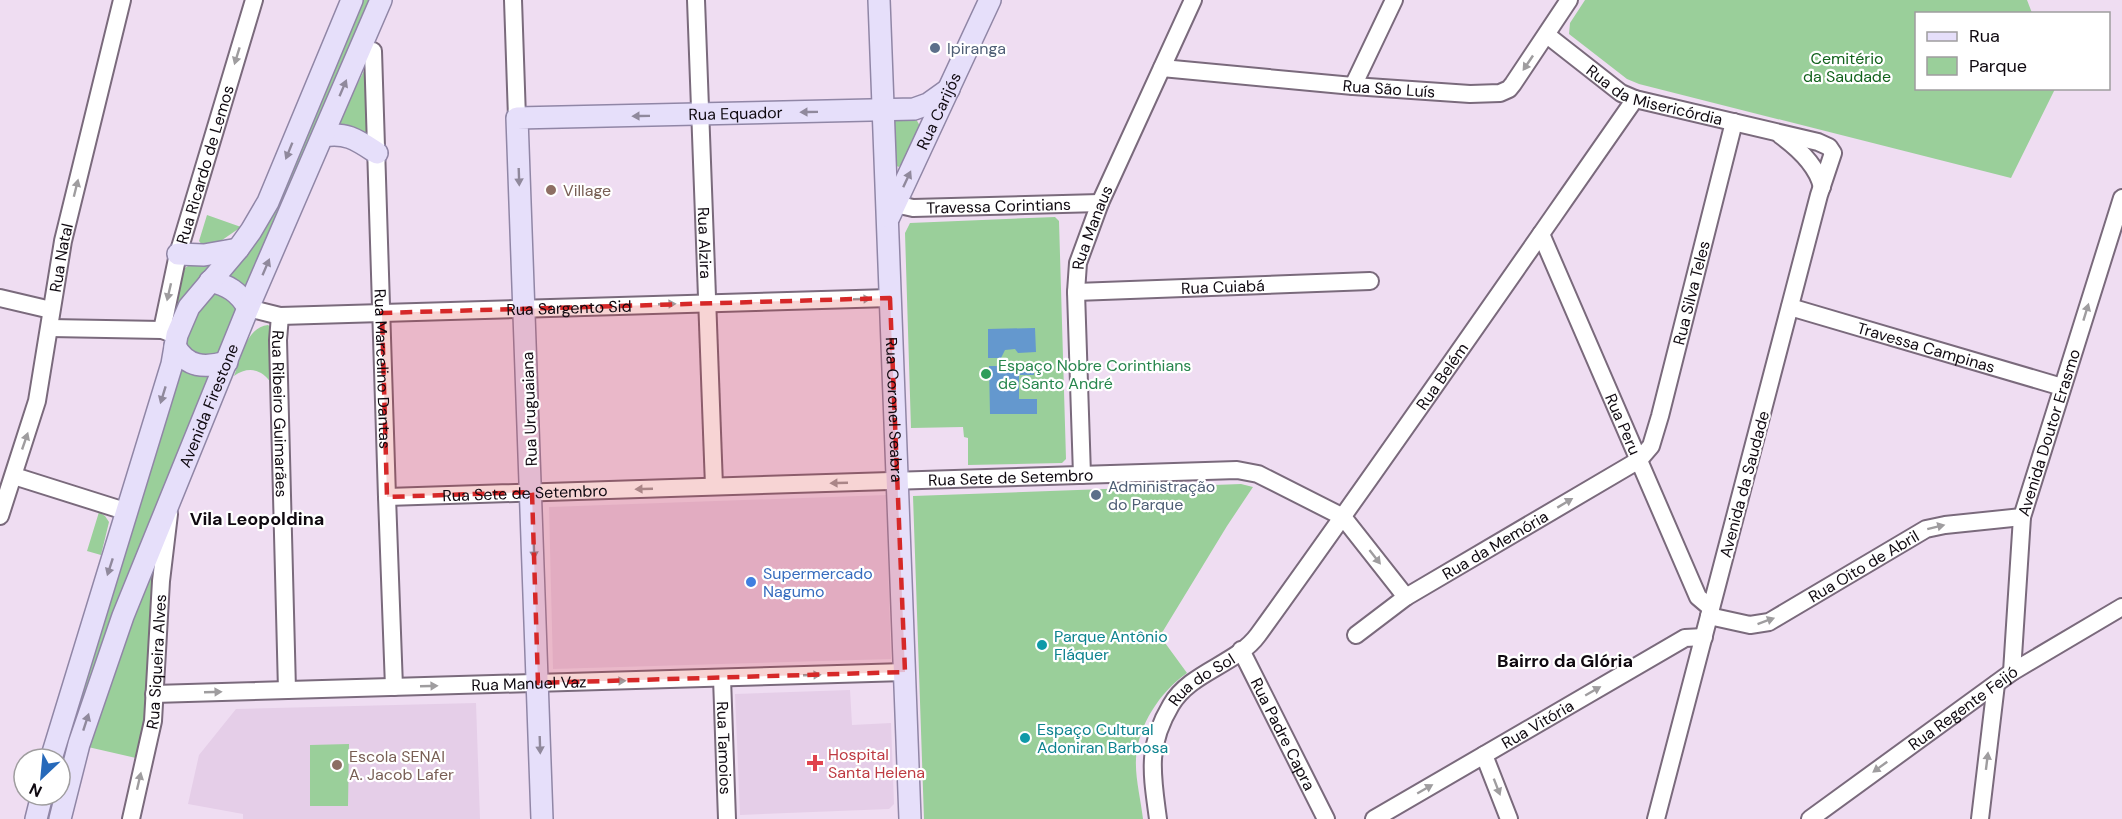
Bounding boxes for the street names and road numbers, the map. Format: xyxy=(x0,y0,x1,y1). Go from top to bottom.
street label: Rua da Misericórdia xyxy=(1582,60,1725,130)
street label: Rua Carijós xyxy=(912,69,966,153)
street label: Rua São Luís xyxy=(1342,75,1436,103)
street label: Rua Ricardo de Lemos xyxy=(172,83,239,247)
street label: Rua Equador xyxy=(688,102,783,125)
street label: Rua Manaus xyxy=(1068,182,1118,270)
street label: Travessa Corintians xyxy=(926,194,1071,219)
street label: Rua Alzira xyxy=(693,207,716,279)
street label: Rua Natal xyxy=(45,221,78,294)
street label: Rua Silva Teles xyxy=(1668,238,1715,347)
street label: Rua Cuiabá xyxy=(1181,275,1265,299)
street label: Rua Marcelino Dantas xyxy=(369,289,395,449)
street label: Rua Sargento Sid xyxy=(506,296,632,320)
street label: Travessa Campinas xyxy=(1855,317,1998,378)
street label: Rua Ribeiro Guimarães xyxy=(267,329,292,498)
street label: Rua Coronel Seabra xyxy=(881,337,907,483)
street label: Rua Belém xyxy=(1411,339,1473,414)
street label: Avenida Firestone xyxy=(174,341,243,471)
street label: Avenida Doutor Erasmo xyxy=(2013,346,2085,519)
street label: Rua Uruguaiana xyxy=(517,351,542,467)
street label: Rua Peru xyxy=(1600,390,1645,458)
street label: Avenida da Saudade xyxy=(1715,409,1774,560)
street label: Rua Sete de Setembro xyxy=(928,465,1094,491)
street label: Rua Sete de Setembro xyxy=(442,480,608,506)
street label: Rua da Memória xyxy=(1438,506,1552,584)
street label: Rua Oito de Abril xyxy=(1805,526,1923,607)
street label: Rua Siqueira Alves xyxy=(141,593,171,731)
street label: Rua do Sol xyxy=(1163,649,1239,710)
street label: Rua Regente Feijó xyxy=(1904,661,2022,755)
street label: Rua Manuel Vaz xyxy=(471,671,587,696)
street label: Rua Padre Capra xyxy=(1246,674,1320,794)
street label: Rua Vitória xyxy=(1498,695,1578,754)
street label: Rua Tamoios xyxy=(712,701,736,795)

